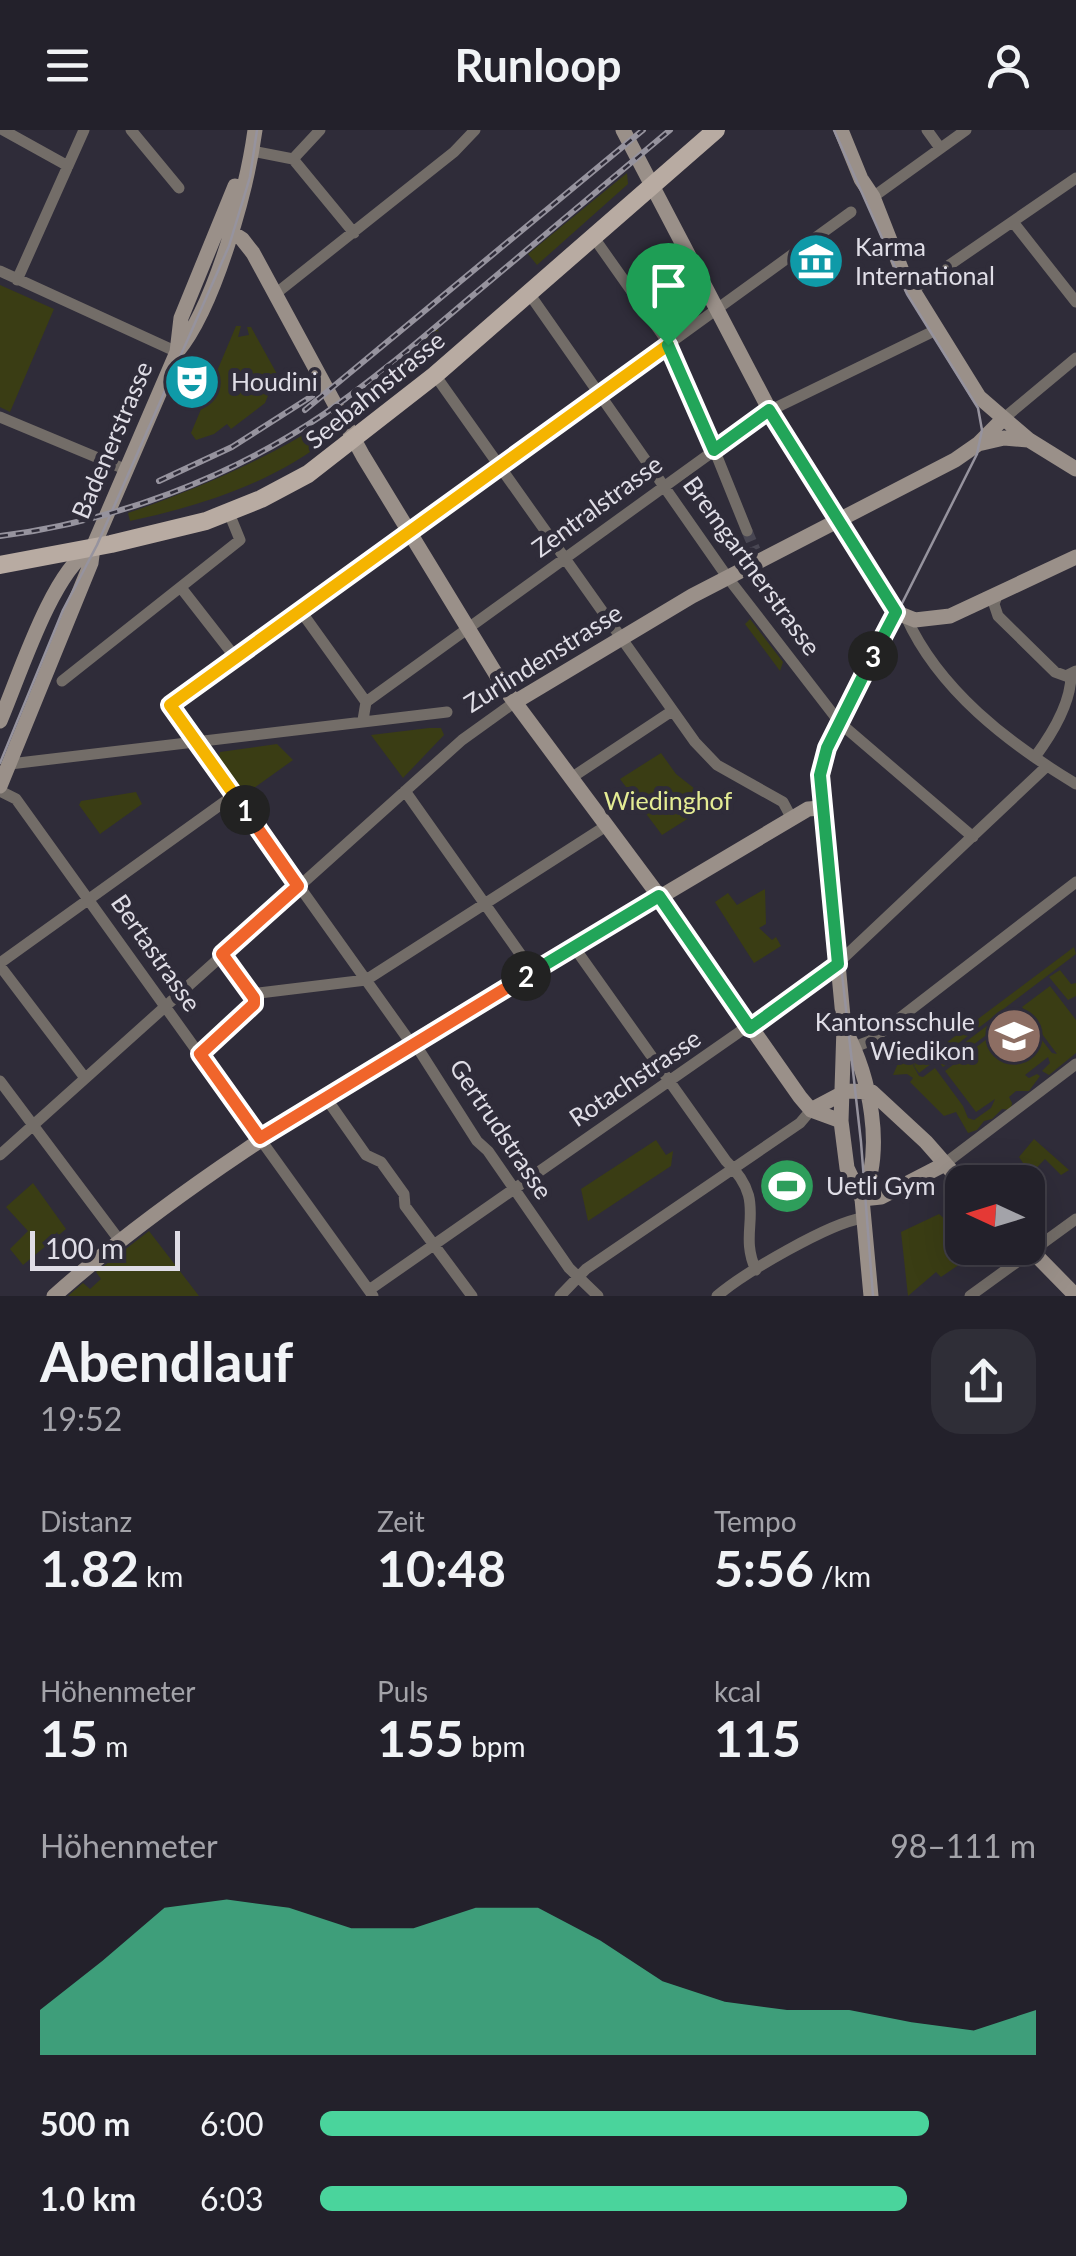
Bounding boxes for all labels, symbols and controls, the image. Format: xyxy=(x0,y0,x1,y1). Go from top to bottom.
icon: menu xyxy=(40,38,95,93)
text: Runloop xyxy=(454,38,622,92)
icon: person xyxy=(981,38,1036,93)
museum icon: Karma International xyxy=(786,231,846,291)
place label: Karma International xyxy=(855,231,995,290)
pin xyxy=(626,243,711,346)
icon: arrive xyxy=(641,258,696,313)
street label: Seebahnstrasse xyxy=(299,324,450,454)
theatre icon: Houdini xyxy=(162,352,222,412)
street label: Badenerstrasse xyxy=(65,357,158,523)
place label: Houdini xyxy=(231,366,318,396)
street label: Zentralstrasse xyxy=(525,448,667,562)
street label: Bremgartnerstrasse xyxy=(678,470,828,661)
street label: Zurlindenstrasse xyxy=(458,597,627,718)
pin: 3 xyxy=(848,631,898,681)
text: 3 xyxy=(865,639,881,673)
pin: 1 xyxy=(220,785,270,835)
park label: Wiedinghof xyxy=(604,785,733,815)
text: 1 xyxy=(237,793,253,827)
street label: Bertastrasse xyxy=(106,888,208,1017)
pin: 2 xyxy=(501,951,551,1001)
text: 2 xyxy=(518,959,534,993)
place label: Kantonsschule Wiedikon xyxy=(815,1006,975,1065)
school or university icon: Kantonsschule Wiedikon xyxy=(984,1006,1044,1066)
street label: Rotachstrasse xyxy=(563,1022,706,1132)
street label: Gertrudstrasse xyxy=(444,1053,560,1204)
sports icon: Uetli Gym xyxy=(757,1156,817,1216)
north arrow xyxy=(945,1165,1045,1265)
map controls xyxy=(945,1165,1045,1265)
place label: Uetli Gym xyxy=(826,1170,936,1200)
scale bar xyxy=(30,1226,180,1270)
text: 100 m xyxy=(45,1231,124,1265)
text: Abendlauf xyxy=(40,1328,293,1394)
button: share xyxy=(931,1329,1036,1434)
text: 19:52 xyxy=(40,1399,122,1438)
text: Distanz xyxy=(40,1504,132,1538)
text: Zeit xyxy=(377,1504,425,1538)
text: Tempo xyxy=(714,1504,797,1538)
text: 1.82 xyxy=(40,1538,139,1598)
text: 10:48 xyxy=(377,1538,506,1598)
text: 5:56 xyxy=(714,1538,814,1598)
text: km xyxy=(139,1559,183,1593)
text: /km xyxy=(814,1559,871,1593)
text: Höhenmeter xyxy=(40,1674,196,1708)
text: Puls xyxy=(377,1674,428,1708)
text: kcal xyxy=(714,1674,761,1708)
text: 15 xyxy=(40,1708,98,1768)
text: 155 xyxy=(377,1708,464,1768)
text: 115 xyxy=(714,1708,801,1768)
text: m xyxy=(98,1729,128,1763)
text: bpm xyxy=(464,1729,526,1763)
text: Höhenmeter xyxy=(40,1826,218,1865)
text: 98–111 m xyxy=(890,1826,1036,1865)
text: 500 m xyxy=(40,2104,130,2143)
text: 6:00 xyxy=(200,2104,264,2143)
text: 1.0 km xyxy=(40,2179,136,2218)
text: 6:03 xyxy=(200,2179,264,2218)

